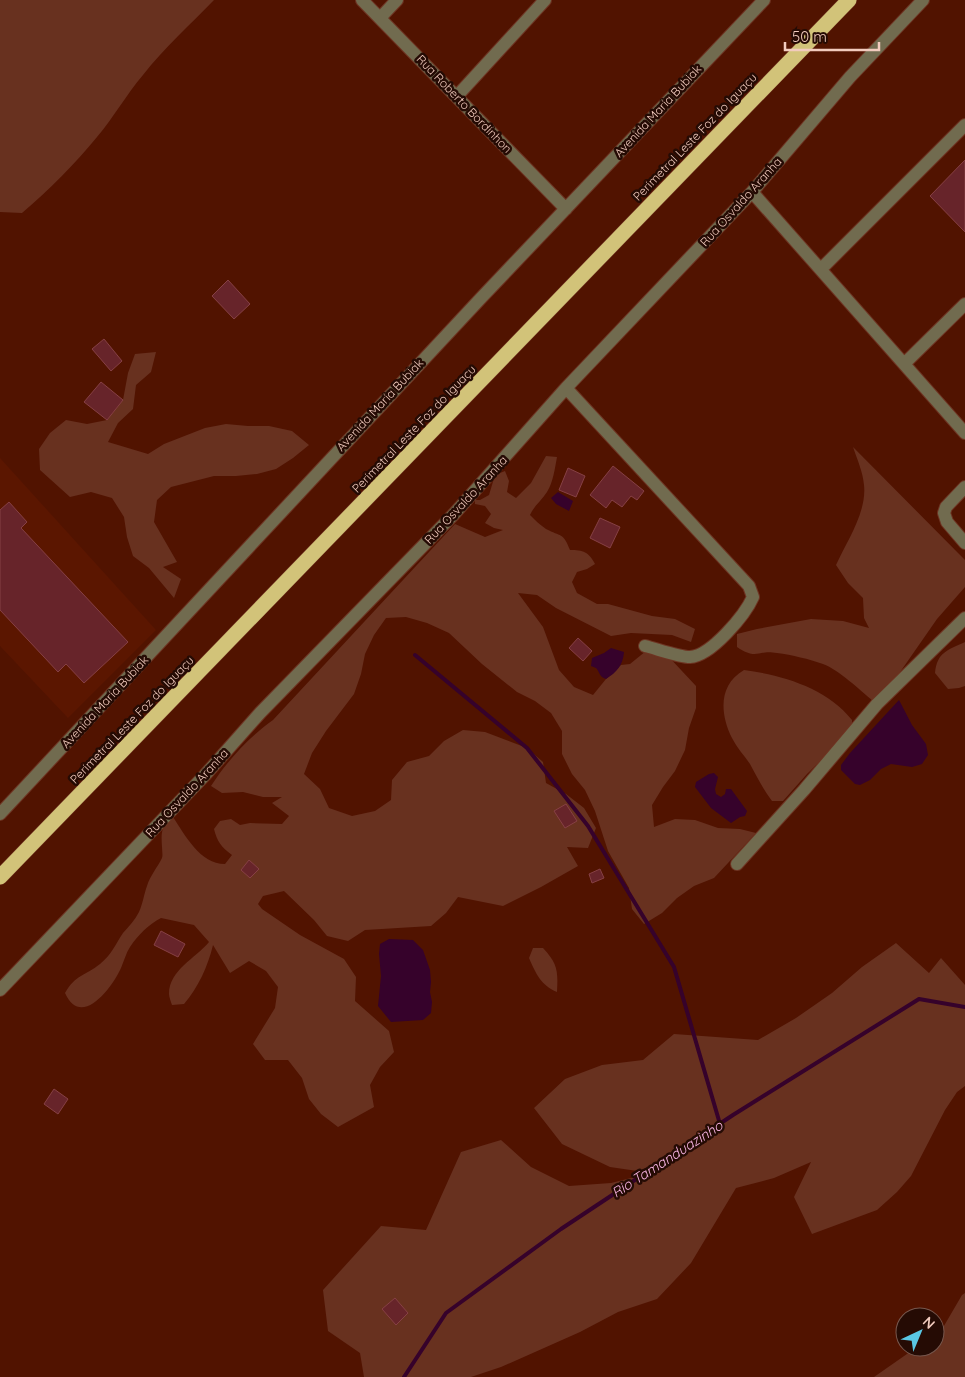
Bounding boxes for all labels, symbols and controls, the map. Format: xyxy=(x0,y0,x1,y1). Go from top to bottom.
scale bar xyxy=(785,20,879,52)
text: 50 m xyxy=(792,27,827,46)
street label: Rua Roberto Bordinhon xyxy=(413,51,515,156)
street label: Avenida Maria Bubiak xyxy=(611,61,704,160)
street label: Perimetral Leste Foz do Iguaçu xyxy=(630,70,760,204)
street label: Rua Osvaldo Aranha xyxy=(697,154,785,249)
street label: Avenida Maria Bubiak xyxy=(333,355,426,454)
street label: Perimetral Leste Foz do Iguaçu xyxy=(349,362,479,496)
street label: Rua Osvaldo Aranha xyxy=(421,453,510,547)
street label: Avenida Maria Bubiak xyxy=(58,652,151,751)
street label: Perimetral Leste Foz do Iguaçu xyxy=(67,653,197,787)
street label: Rua Osvaldo Aranha xyxy=(142,746,231,840)
water label: Rio Tamanduazinho xyxy=(608,1116,726,1202)
north arrow xyxy=(895,1307,945,1357)
text: N xyxy=(919,1313,939,1333)

